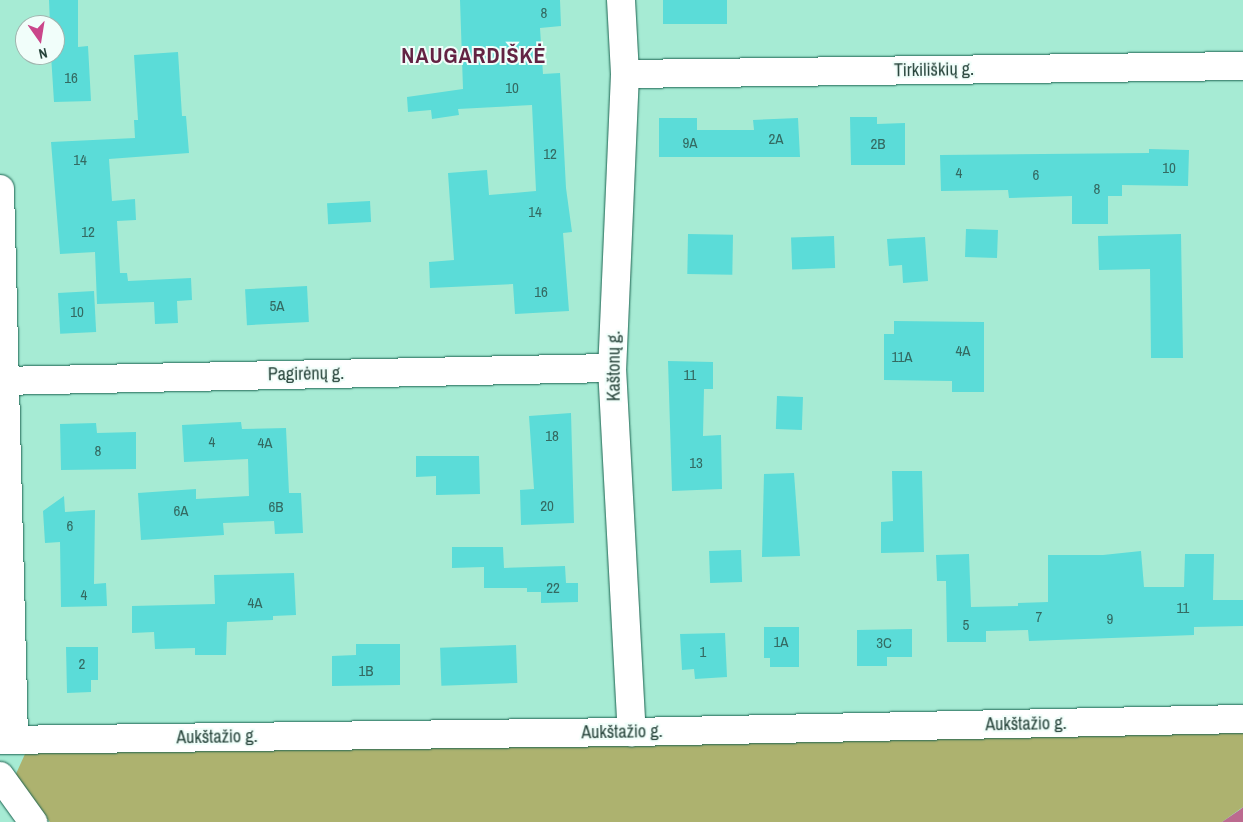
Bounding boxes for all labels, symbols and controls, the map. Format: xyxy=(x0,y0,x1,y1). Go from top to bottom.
house number: 8 xyxy=(541,4,547,22)
north arrow xyxy=(15,15,65,65)
district label: NAUGARDIŠKĖ xyxy=(400,43,548,69)
text: N xyxy=(37,44,49,63)
street label: Tirkiliškių g. xyxy=(894,59,974,81)
house number: 16 xyxy=(64,69,78,87)
house number: 10 xyxy=(505,79,519,97)
house number: 2A xyxy=(768,130,784,148)
house number: 9A xyxy=(682,134,698,152)
house number: 2B xyxy=(870,135,886,153)
house number: 12 xyxy=(543,145,557,163)
house number: 14 xyxy=(73,151,87,169)
house number: 10 xyxy=(1162,159,1176,177)
house number: 4 xyxy=(956,164,962,182)
house number: 6 xyxy=(1033,166,1039,184)
house number: 8 xyxy=(1094,180,1100,198)
house number: 14 xyxy=(528,203,542,221)
house number: 12 xyxy=(81,223,95,241)
house number: 16 xyxy=(534,283,548,301)
house number: 5A xyxy=(269,297,285,315)
house number: 10 xyxy=(70,303,84,321)
street label: Kaštonų g. xyxy=(603,331,625,401)
house number: 4A xyxy=(955,342,971,360)
house number: 11A xyxy=(892,348,912,366)
street label: Pagirėnų g. xyxy=(268,363,344,385)
house number: 11 xyxy=(684,366,696,384)
house number: 18 xyxy=(545,427,559,445)
house number: 4 xyxy=(209,433,215,451)
house number: 4A xyxy=(257,434,273,452)
house number: 8 xyxy=(95,442,101,460)
house number: 13 xyxy=(689,454,703,472)
house number: 20 xyxy=(540,497,554,515)
house number: 6B xyxy=(268,498,284,516)
house number: 6A xyxy=(173,502,189,520)
house number: 6 xyxy=(67,517,73,535)
house number: 22 xyxy=(546,579,560,597)
house number: 4 xyxy=(81,586,87,604)
house number: 4A xyxy=(247,594,263,612)
house number: 11 xyxy=(1177,599,1189,617)
house number: 7 xyxy=(1036,608,1042,626)
house number: 9 xyxy=(1107,610,1113,628)
house number: 5 xyxy=(963,616,969,634)
house number: 1A xyxy=(773,633,789,651)
house number: 3C xyxy=(876,634,892,652)
house number: 1 xyxy=(700,643,706,661)
house number: 2 xyxy=(79,655,85,673)
house number: 1B xyxy=(358,662,374,680)
street label: Aukštažio g. xyxy=(985,712,1067,736)
street label: Aukštažio g. xyxy=(581,720,663,744)
street label: Aukštažio g. xyxy=(176,725,258,749)

